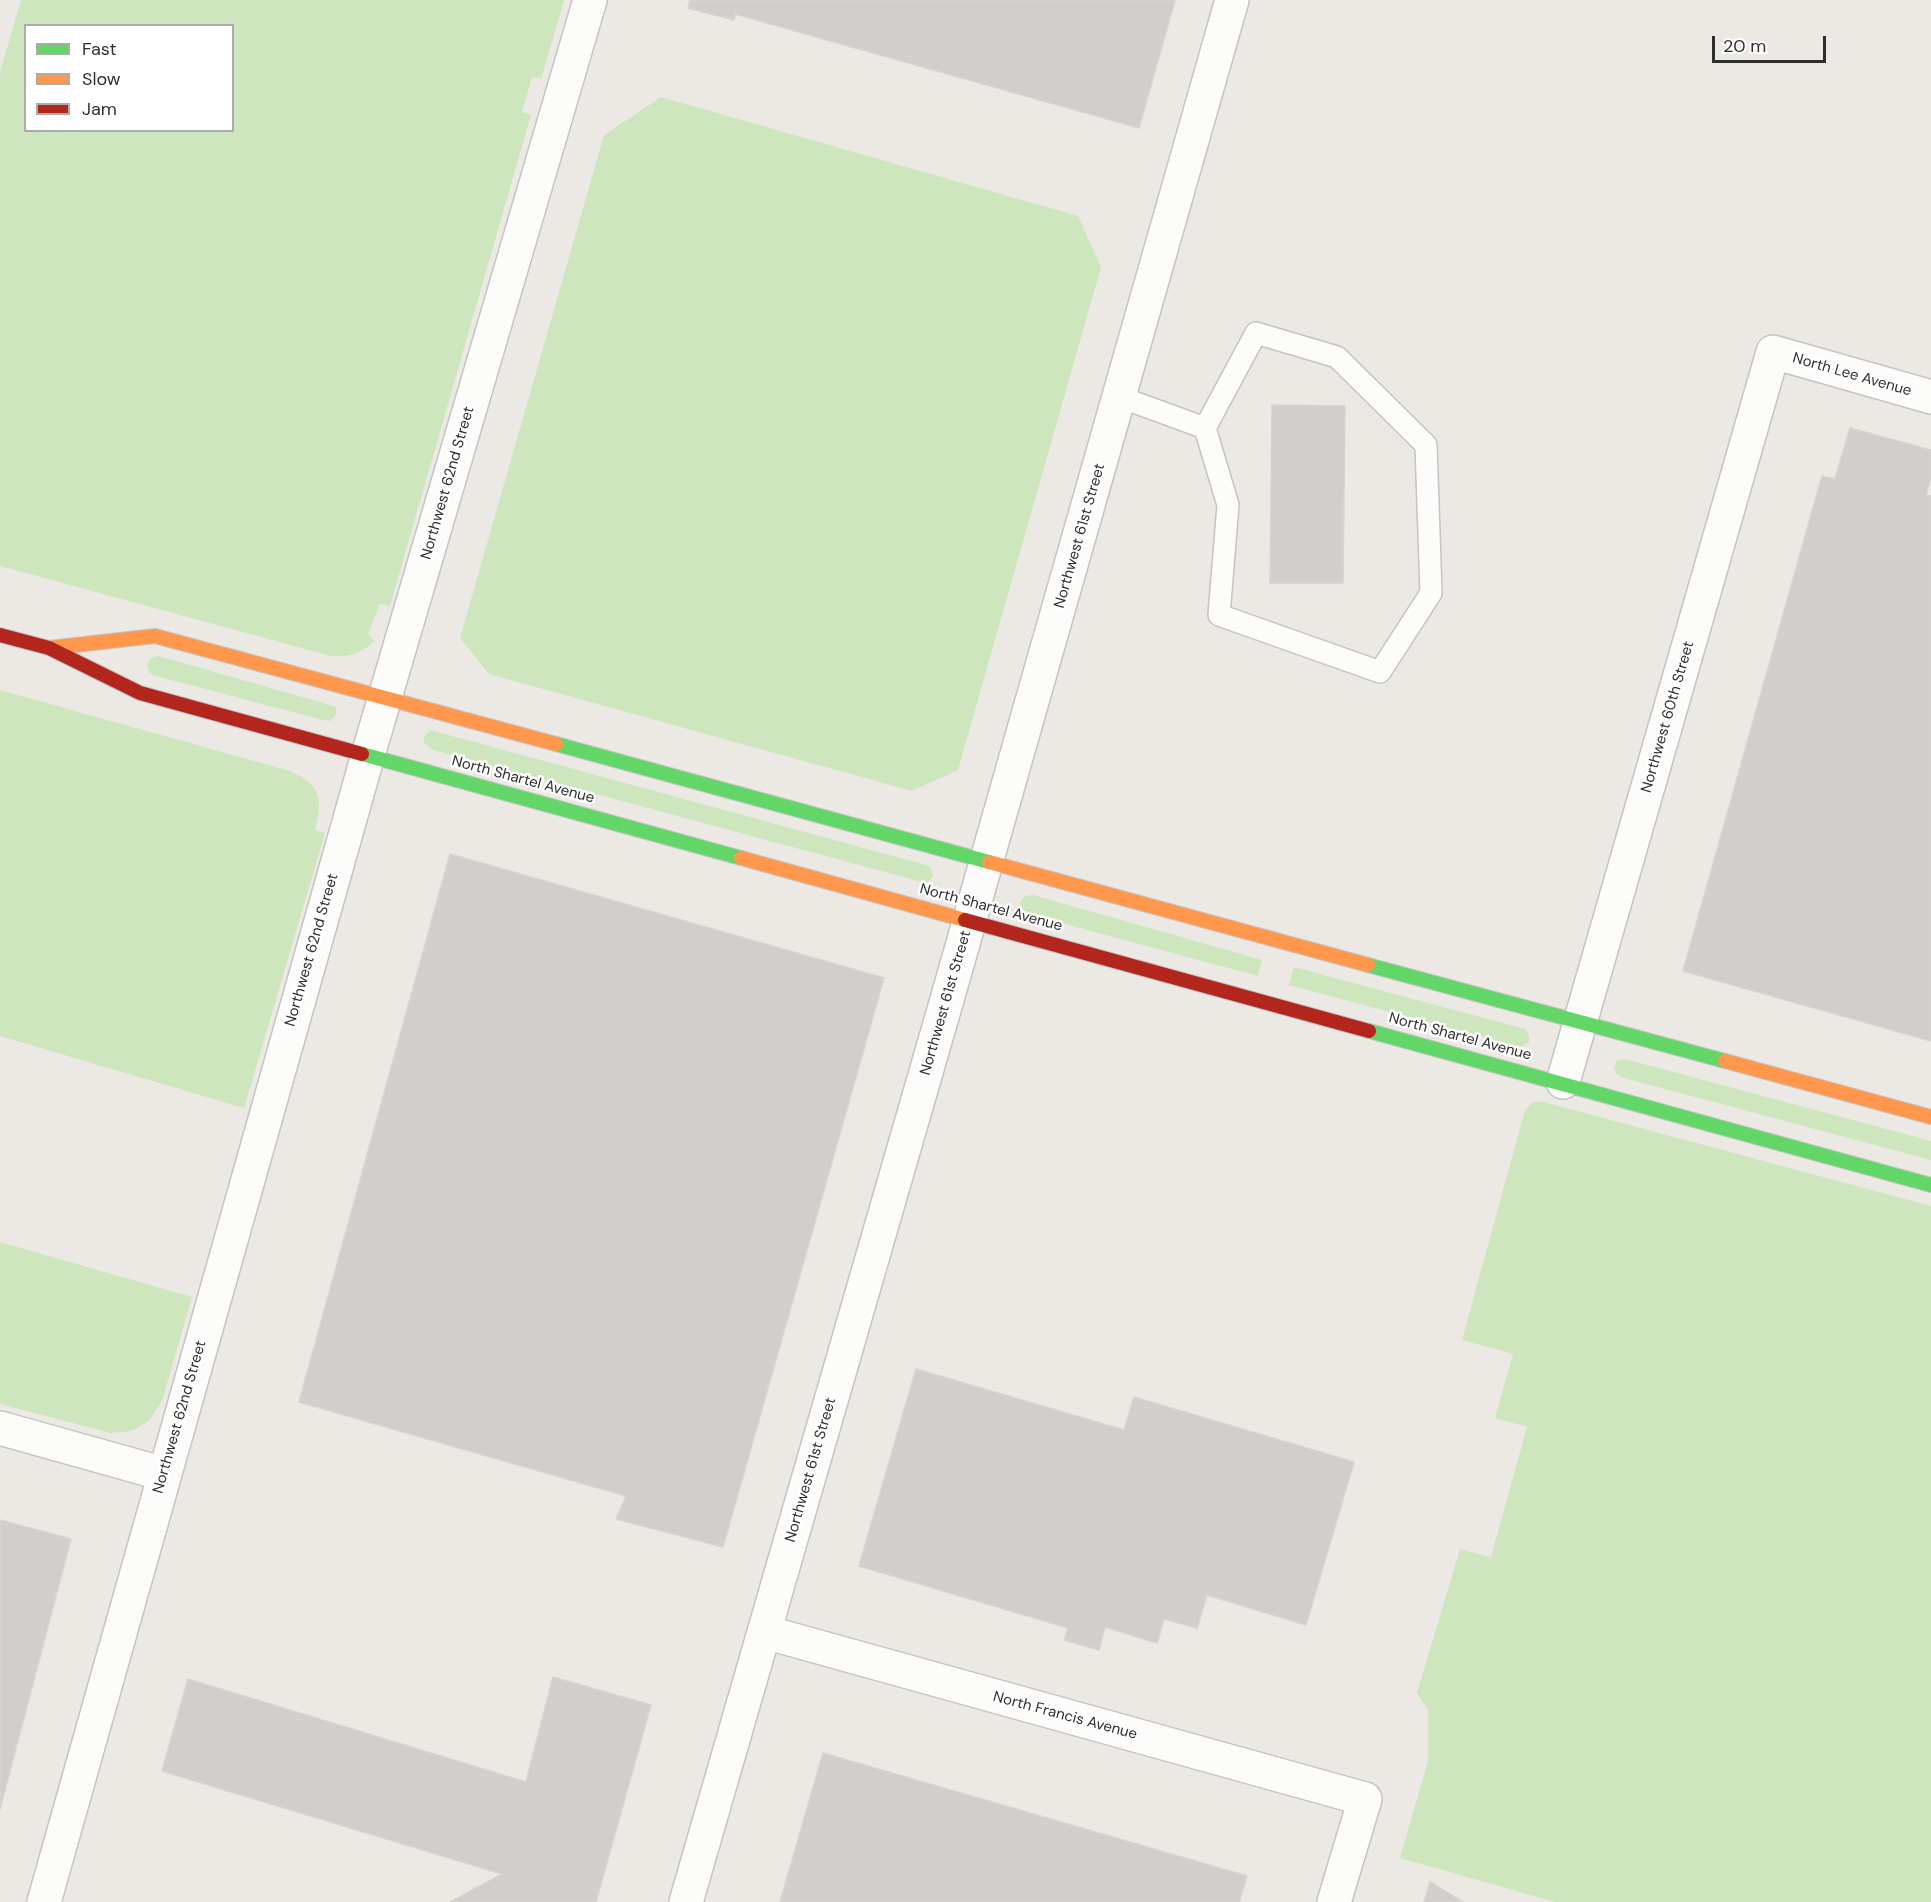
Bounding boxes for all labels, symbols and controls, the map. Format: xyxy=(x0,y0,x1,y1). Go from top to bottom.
legend xyxy=(24,24,234,132)
scale bar xyxy=(1715,24,1829,62)
text: 20 m xyxy=(1723,34,1766,58)
text: Fast xyxy=(82,37,117,61)
text: Slow xyxy=(82,67,121,91)
text: Jam xyxy=(82,97,117,121)
street label: North Lee Avenue xyxy=(1790,349,1914,401)
street label: Northwest 62nd Street xyxy=(418,404,478,562)
street label: Northwest 61st Street xyxy=(1051,462,1109,610)
street label: Northwest 60th Street xyxy=(1638,639,1698,795)
street label: North Shartel Avenue xyxy=(450,752,596,808)
street label: Northwest 62nd Street xyxy=(282,871,342,1029)
street label: North Shartel Avenue xyxy=(918,880,1064,936)
street label: Northwest 61st Street xyxy=(917,929,975,1077)
street label: North Shartel Avenue xyxy=(1387,1009,1533,1065)
street label: Northwest 62nd Street xyxy=(150,1338,210,1496)
street label: Northwest 61st Street xyxy=(782,1396,840,1544)
street label: North Francis Avenue xyxy=(991,1688,1139,1744)

